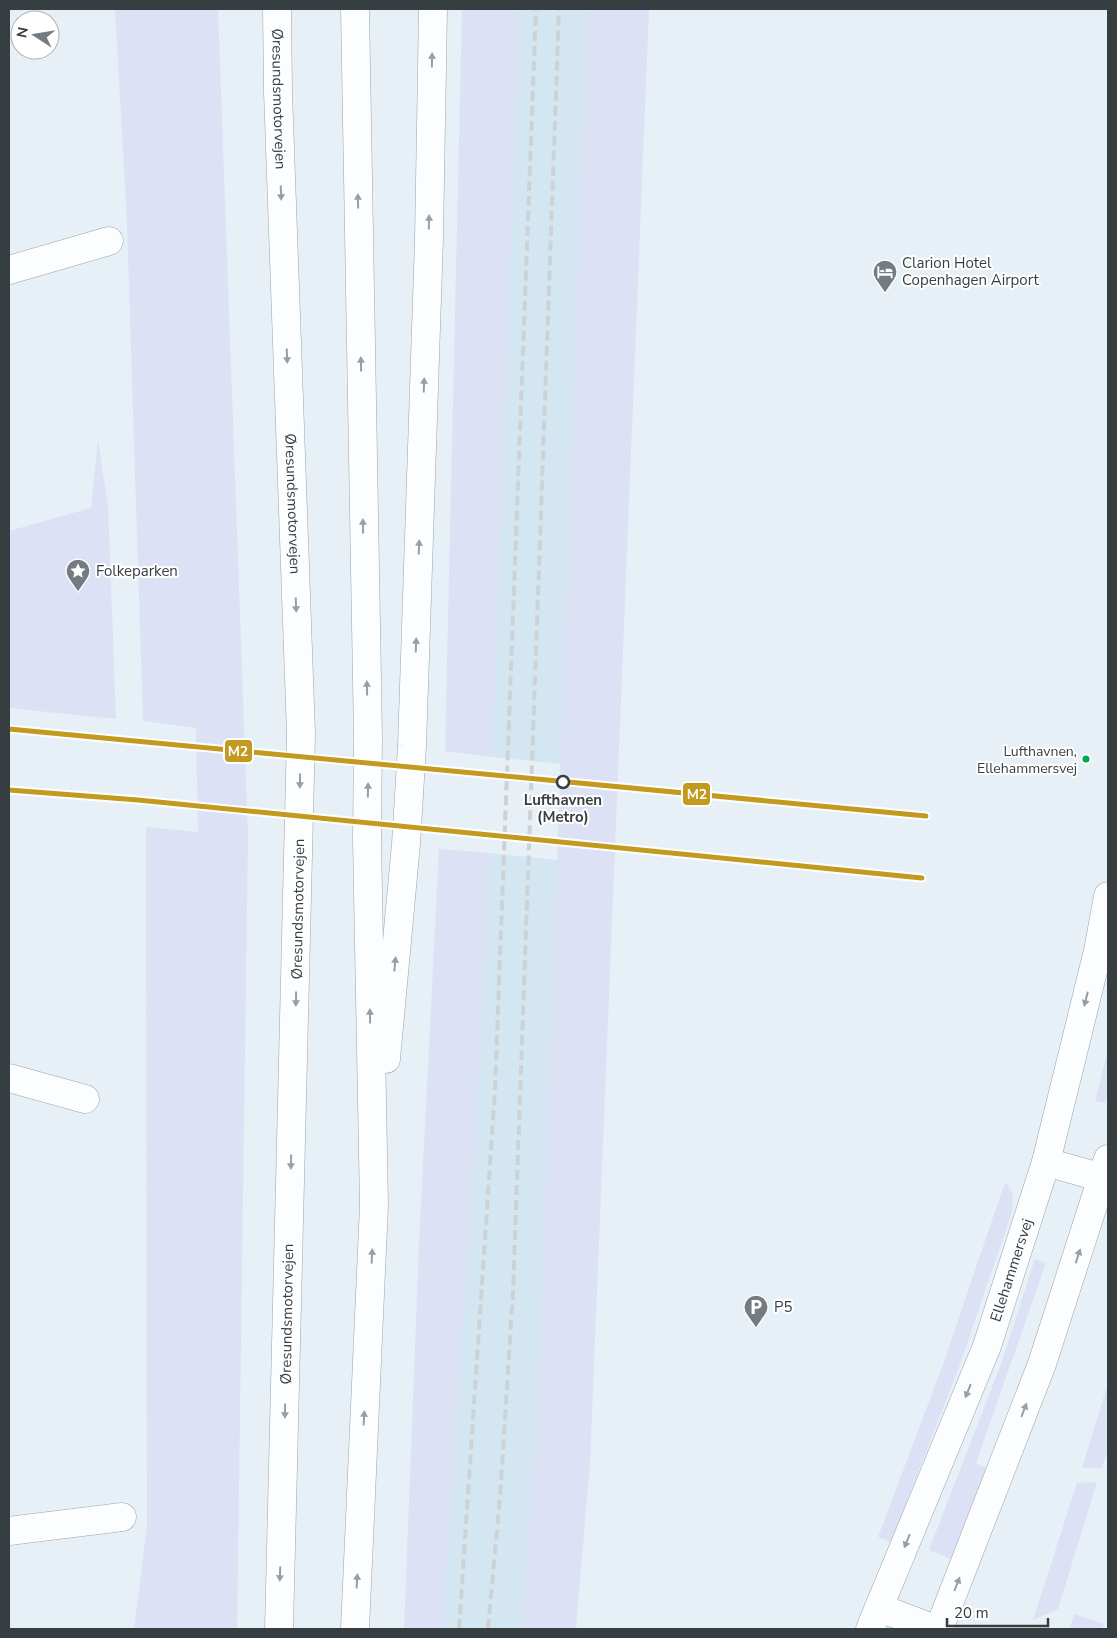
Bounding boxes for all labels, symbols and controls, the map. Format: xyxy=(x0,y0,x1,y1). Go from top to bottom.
north arrow xyxy=(10,10,60,60)
text: N xyxy=(12,25,33,40)
street label: Øresundsmotorvejen xyxy=(267,28,291,170)
one-way arrow xyxy=(428,52,436,68)
one-way arrow xyxy=(278,185,286,201)
one-way arrow xyxy=(354,193,362,209)
one-way arrow xyxy=(426,214,434,230)
place label: Clarion Hotel Copenhagen Airport xyxy=(902,253,1039,290)
hotel icon: Clarion Hotel Copenhagen Airport xyxy=(872,259,898,293)
one-way arrow xyxy=(284,348,292,364)
one-way arrow xyxy=(357,355,365,371)
one-way arrow xyxy=(421,377,429,393)
street label: Øresundsmotorvejen xyxy=(280,433,305,575)
one-way arrow xyxy=(359,518,367,534)
one-way arrow xyxy=(415,539,423,555)
place icon: Folkeparken xyxy=(65,558,91,592)
place label: Folkeparken xyxy=(96,561,178,581)
one-way arrow xyxy=(292,598,300,614)
one-way arrow xyxy=(412,636,420,652)
one-way arrow xyxy=(363,680,371,696)
line badge: M2 xyxy=(224,739,253,763)
text: M2 xyxy=(228,742,248,761)
place label: Lufthavnen, Ellehammersvej xyxy=(977,742,1077,778)
marker: Lufthavnen, Ellehammersvej xyxy=(1081,754,1091,764)
one-way arrow xyxy=(296,773,304,789)
marker: Lufthavnen (Metro) xyxy=(556,775,570,789)
one-way arrow xyxy=(364,782,372,798)
line badge: M2 xyxy=(682,782,711,806)
text: M2 xyxy=(687,785,707,804)
place label: Lufthavnen (Metro) xyxy=(524,790,602,827)
street label: Øresundsmotorvejen xyxy=(287,838,309,980)
one-way arrow xyxy=(391,956,399,972)
one-way arrow xyxy=(291,991,299,1007)
one-way arrow xyxy=(1082,991,1090,1006)
one-way arrow xyxy=(366,1008,374,1024)
one-way arrow xyxy=(287,1154,295,1170)
street label: Ellehammersvej xyxy=(985,1216,1037,1324)
street label: Øresundsmotorvejen xyxy=(276,1243,298,1385)
one-way arrow xyxy=(368,1248,376,1264)
one-way arrow xyxy=(1074,1249,1082,1264)
parking icon: P5 xyxy=(743,1294,769,1328)
place label: P5 xyxy=(774,1297,793,1317)
one-way arrow xyxy=(964,1384,972,1399)
one-way arrow xyxy=(1021,1403,1029,1417)
one-way arrow xyxy=(281,1404,289,1420)
one-way arrow xyxy=(361,1410,369,1426)
one-way arrow xyxy=(902,1534,910,1548)
one-way arrow xyxy=(276,1566,284,1582)
one-way arrow xyxy=(353,1572,361,1588)
one-way arrow xyxy=(953,1576,961,1591)
scale bar xyxy=(947,1596,1048,1628)
text: 20 m xyxy=(954,1603,989,1623)

